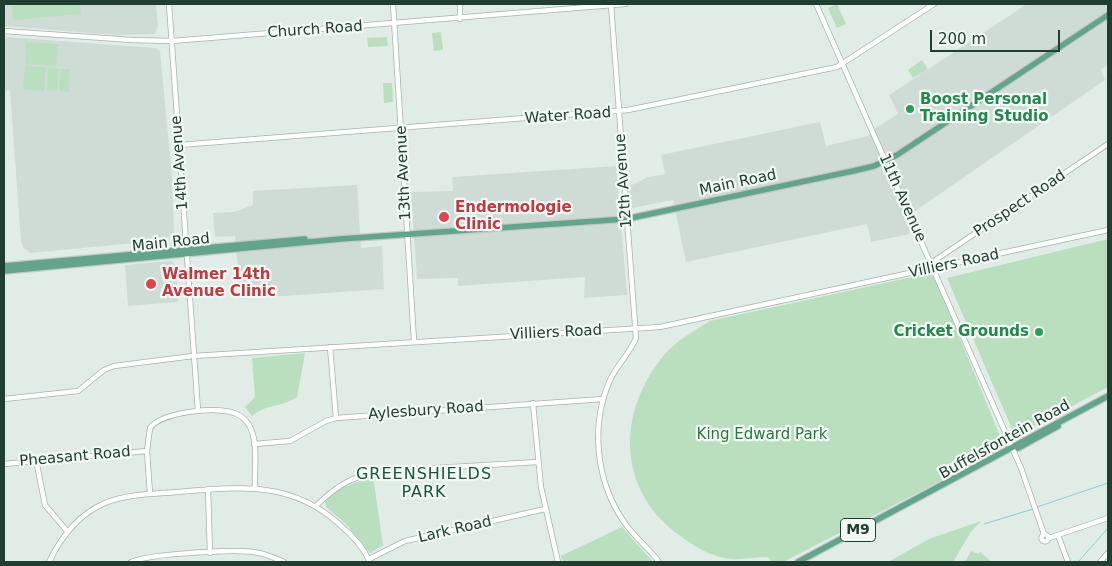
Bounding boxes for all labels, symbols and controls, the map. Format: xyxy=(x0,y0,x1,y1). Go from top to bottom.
street label: Church Road xyxy=(267,18,363,42)
scale bar xyxy=(932,20,1062,52)
text: 200 m xyxy=(938,30,986,48)
place label: Boost Personal Training Studio xyxy=(920,91,1049,126)
marker: Boost Personal Training Studio xyxy=(904,103,916,115)
street label: Water Road xyxy=(524,104,612,128)
street label: 14th Avenue xyxy=(168,115,192,211)
street label: 13th Avenue xyxy=(393,125,415,221)
street label: 12th Avenue xyxy=(612,133,636,229)
street label: 11th Avenue xyxy=(874,151,930,245)
street label: Main Road xyxy=(698,166,778,200)
street label: Prospect Road xyxy=(971,167,1069,241)
place label: Endermologie Clinic xyxy=(455,199,572,234)
marker: Endermologie Clinic xyxy=(437,210,451,224)
street label: Main Road xyxy=(131,230,211,256)
street label: Villiers Road xyxy=(907,246,1001,282)
place label: Walmer 14th Avenue Clinic xyxy=(162,266,276,301)
marker: Walmer 14th Avenue Clinic xyxy=(144,277,158,291)
street label: Villiers Road xyxy=(509,322,603,344)
place label: Cricket Grounds xyxy=(893,323,1029,341)
marker: Cricket Grounds xyxy=(1033,326,1045,338)
street label: Buffelsfontein Road xyxy=(937,397,1073,483)
street label: Aylesbury Road xyxy=(368,398,484,424)
park label: King Edward Park xyxy=(697,426,827,444)
street label: Pheasant Road xyxy=(19,443,131,471)
district label: GREENSHIELDS PARK xyxy=(354,465,494,503)
street label: Lark Road xyxy=(417,513,493,547)
road number: M9 xyxy=(840,518,876,542)

